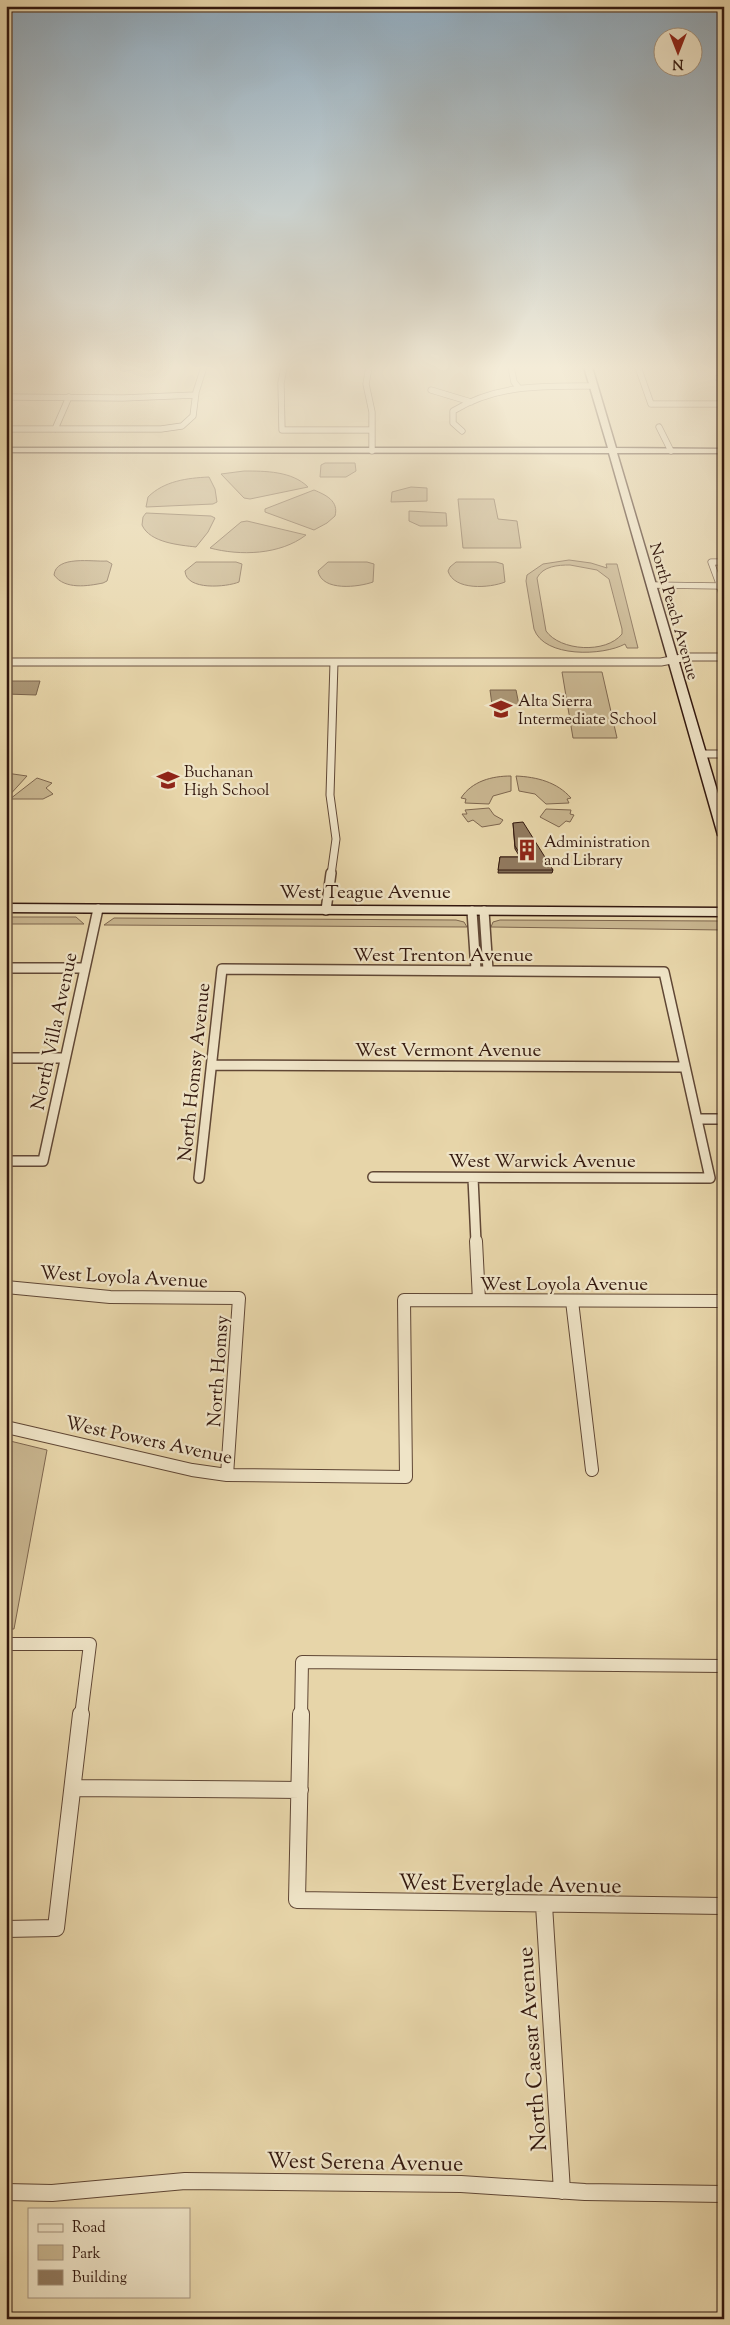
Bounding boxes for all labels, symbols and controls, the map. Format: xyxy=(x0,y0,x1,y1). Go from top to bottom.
north arrow xyxy=(652,28,702,78)
text: N xyxy=(672,53,684,73)
street label: North Peach Avenue xyxy=(642,540,703,683)
place label: Alta Sierra Intermediate School xyxy=(518,691,657,732)
school or university icon: Alta Sierra Intermediate School xyxy=(488,696,514,722)
place label: Buchanan High School xyxy=(184,762,270,803)
school or university icon: Buchanan High School xyxy=(155,767,181,793)
place label: Administration and Library xyxy=(544,832,651,873)
building icon: Administration and Library xyxy=(514,837,540,863)
street label: West Teague Avenue xyxy=(279,880,451,907)
street label: West Trenton Avenue xyxy=(353,943,533,970)
street label: North Villa Avenue xyxy=(26,950,85,1113)
street label: North Homsy Avenue xyxy=(173,981,218,1163)
street label: West Vermont Avenue xyxy=(355,1038,541,1065)
street label: West Warwick Avenue xyxy=(448,1149,636,1176)
street label: West Loyola Avenue xyxy=(39,1261,209,1296)
street label: West Loyola Avenue xyxy=(480,1272,648,1299)
street label: North Homsy xyxy=(202,1314,237,1428)
street label: West Powers Avenue xyxy=(62,1411,235,1472)
street label: West Everglade Avenue xyxy=(398,1868,622,1904)
street label: North Caesar Avenue xyxy=(511,1945,557,2152)
street label: West Serena Avenue xyxy=(266,2146,464,2182)
legend xyxy=(28,2208,190,2298)
text: Road xyxy=(72,2218,106,2239)
text: Park xyxy=(72,2244,101,2265)
text: Building xyxy=(72,2268,127,2289)

